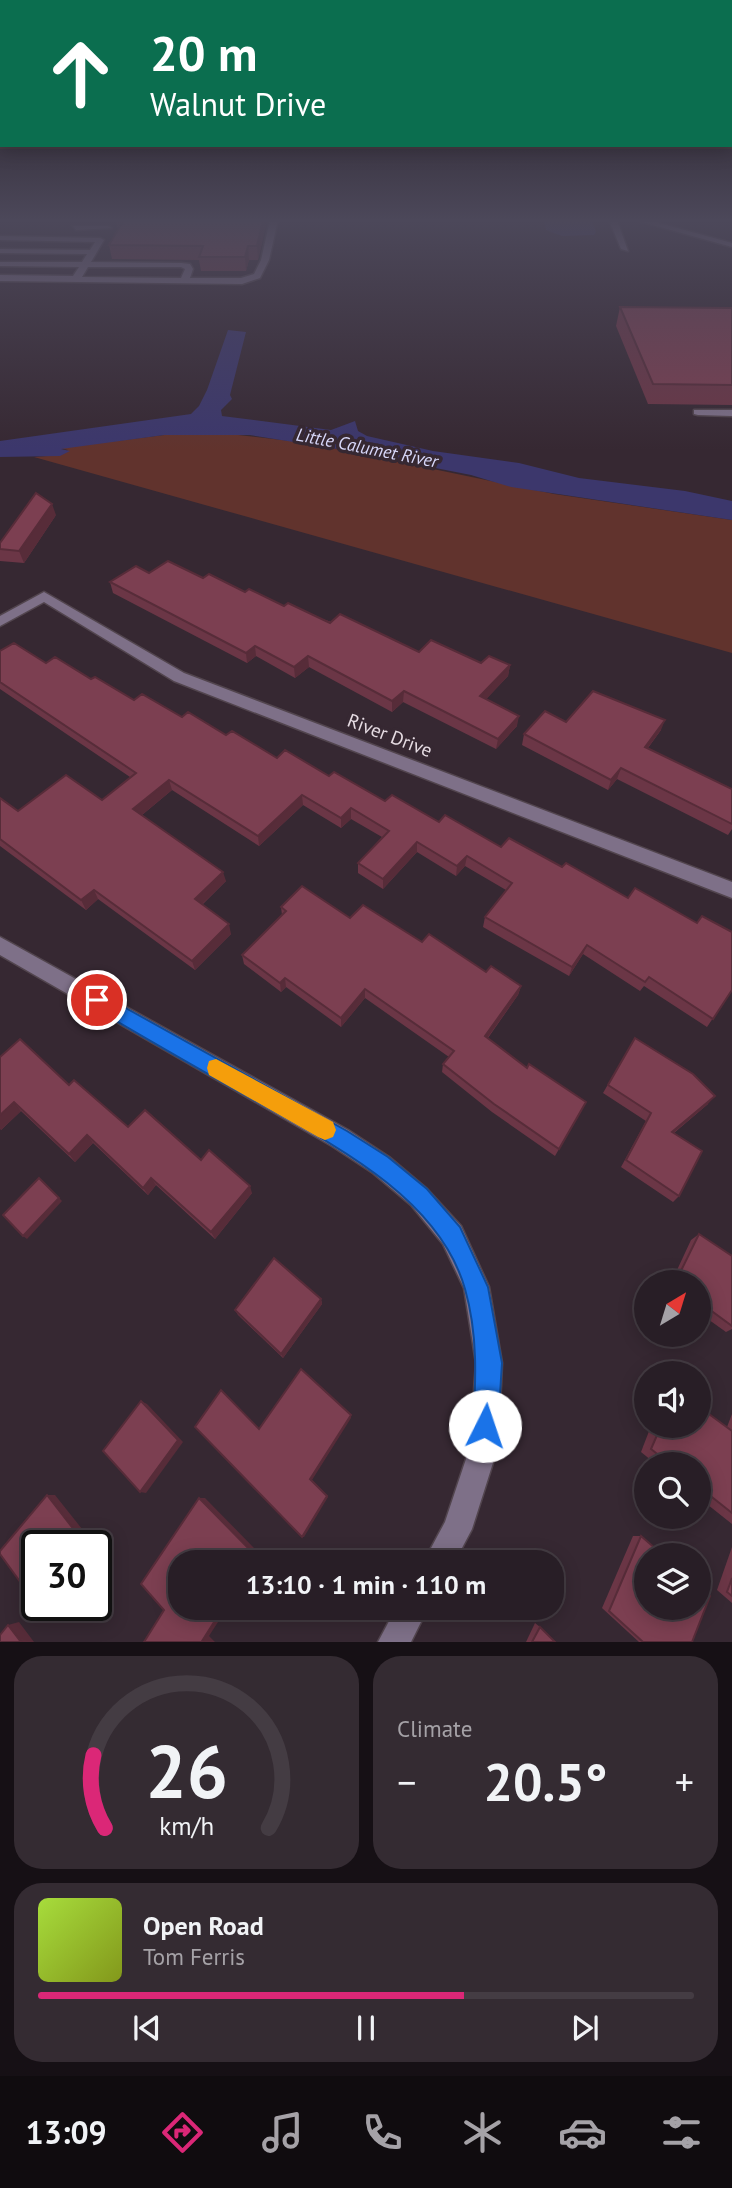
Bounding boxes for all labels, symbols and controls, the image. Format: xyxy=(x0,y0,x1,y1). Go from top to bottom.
text: 20 m xyxy=(150,21,257,85)
icon: ahead xyxy=(35,28,126,119)
text: Walnut Drive xyxy=(150,83,326,125)
water label: Little Calumet River xyxy=(294,423,441,473)
street label: River Drive xyxy=(344,708,436,762)
pin xyxy=(67,970,127,1030)
icon: arrive xyxy=(78,981,116,1019)
north arrow xyxy=(634,1270,710,1348)
map controls xyxy=(634,1270,711,1620)
button: sound xyxy=(634,1361,711,1438)
position arrow xyxy=(448,1389,522,1463)
button: search xyxy=(634,1452,711,1529)
speed limit sign: 30 xyxy=(21,1530,112,1621)
button: layers xyxy=(634,1543,711,1620)
text: 13:10 · 1 min · 110 m xyxy=(246,1568,486,1601)
text: Climate xyxy=(397,1714,472,1743)
text: 26 xyxy=(145,1725,228,1819)
text: 20.5° xyxy=(484,1748,607,1815)
text: − xyxy=(397,1757,416,1806)
text: + xyxy=(675,1757,694,1806)
text: km/h xyxy=(159,1810,214,1842)
text: Open Road xyxy=(143,1909,264,1942)
text: Tom Ferris xyxy=(143,1942,245,1971)
icon: previous xyxy=(128,2009,166,2047)
icon: pause xyxy=(347,2009,385,2047)
icon: next xyxy=(566,2009,604,2047)
icon: directions xyxy=(158,2108,207,2157)
icon: music xyxy=(258,2108,307,2157)
icon: phone xyxy=(358,2108,407,2157)
icon: climate xyxy=(458,2108,507,2157)
icon: car xyxy=(558,2108,607,2157)
icon: filters xyxy=(657,2108,706,2157)
text: 13:09 xyxy=(25,2111,107,2153)

